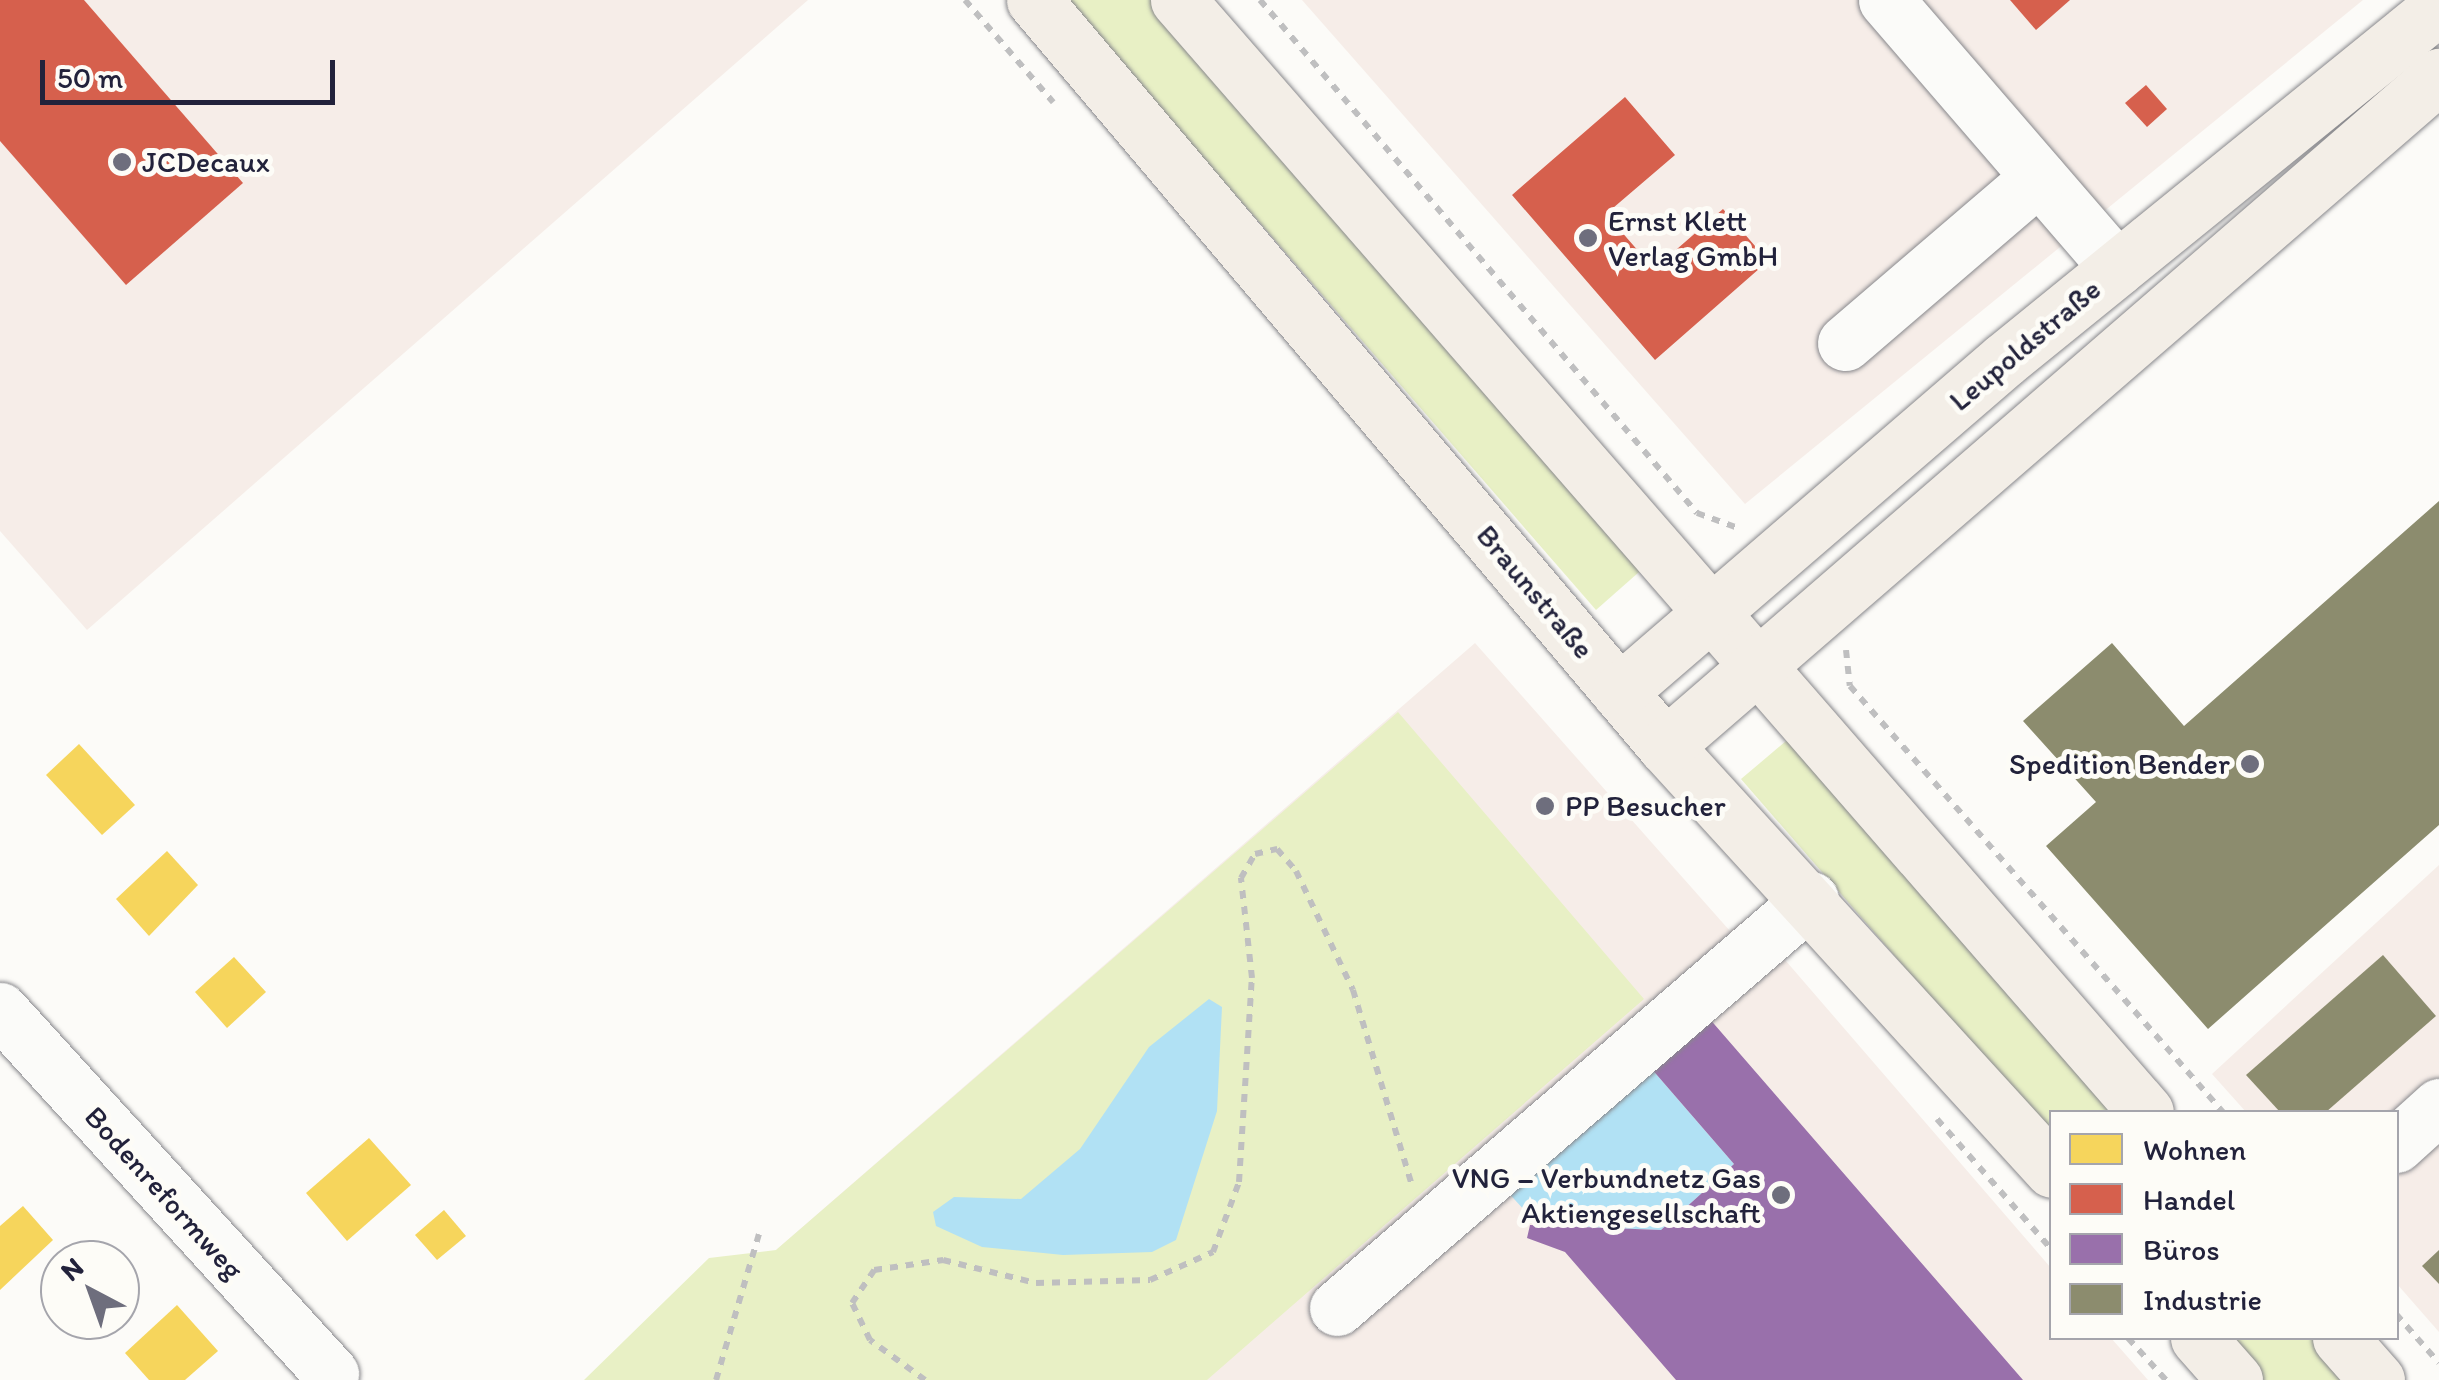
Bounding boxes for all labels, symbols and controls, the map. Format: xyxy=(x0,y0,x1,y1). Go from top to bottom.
scale bar xyxy=(45,40,340,102)
text: 50 m xyxy=(57,59,123,96)
place label: JCDecaux xyxy=(142,144,270,180)
marker: JCDecaux xyxy=(111,151,133,173)
place label: Ernst Klett Verlag GmbH xyxy=(1608,203,1778,274)
marker: Ernst Klett Verlag GmbH xyxy=(1577,227,1599,249)
street label: Leupoldstraße xyxy=(1942,271,2108,419)
street label: Braunstraße xyxy=(1469,518,1601,666)
place label: Spedition Bender xyxy=(2008,746,2230,782)
marker: Spedition Bender xyxy=(2239,753,2261,775)
place label: PP Besucher xyxy=(1565,788,1725,824)
marker: PP Besucher xyxy=(1534,795,1556,817)
street label: Bodenreformweg xyxy=(77,1099,251,1287)
legend xyxy=(2049,1110,2399,1340)
text: Wohnen xyxy=(2143,1131,2246,1168)
place label: VNG – Verbundnetz Gas Aktiengesellschaft xyxy=(1452,1160,1761,1230)
text: Handel xyxy=(2143,1181,2235,1218)
marker: VNG – Verbundnetz Gas Aktiengesellschaft xyxy=(1770,1184,1792,1206)
text: Büros xyxy=(2143,1231,2220,1268)
north arrow xyxy=(40,1240,140,1340)
text: N xyxy=(53,1250,90,1288)
text: Industrie xyxy=(2143,1281,2262,1318)

